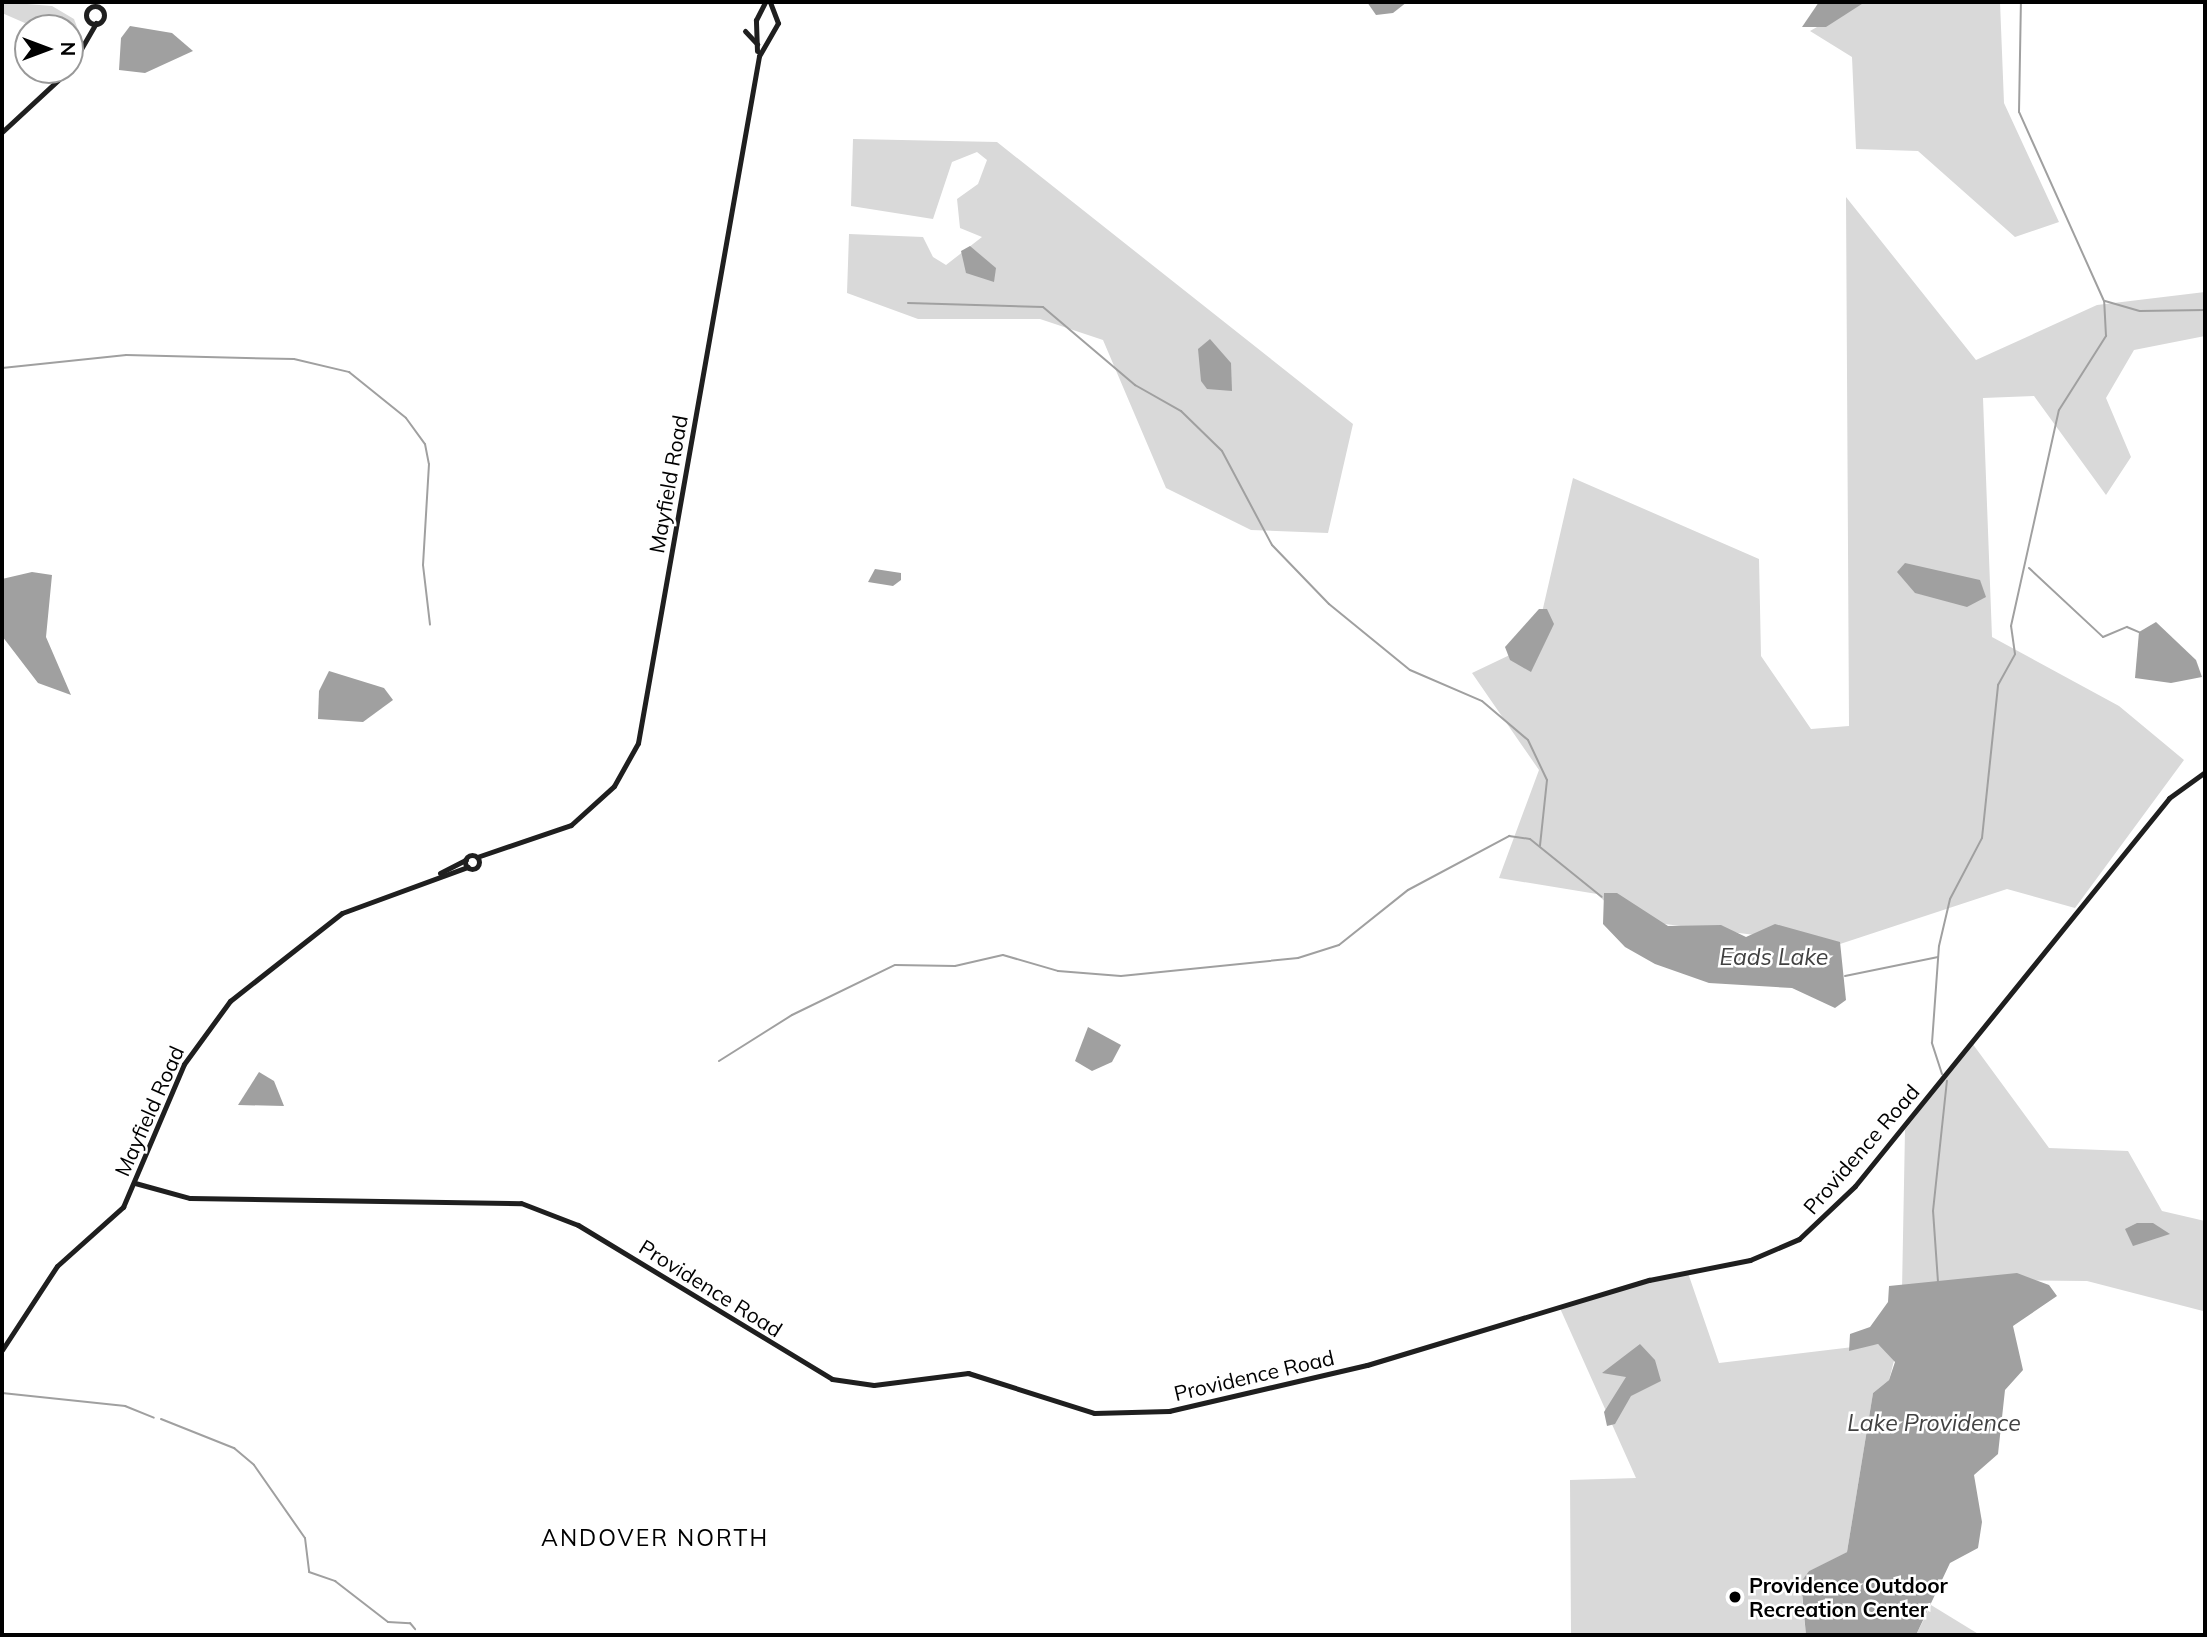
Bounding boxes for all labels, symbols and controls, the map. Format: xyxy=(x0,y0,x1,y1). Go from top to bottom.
north arrow xyxy=(14,14,84,84)
text: N xyxy=(56,42,80,56)
street label: Mayfield Road xyxy=(643,413,693,555)
water label: Eads Lake xyxy=(1720,943,1828,971)
street label: Mayfield Road xyxy=(109,1042,189,1180)
street label: Providence Road xyxy=(1798,1079,1924,1219)
street label: Providence Road xyxy=(635,1234,787,1342)
street label: Providence Road xyxy=(1171,1344,1337,1406)
water label: Lake Providence xyxy=(1847,1409,2021,1437)
district label: ANDOVER NORTH xyxy=(543,1524,767,1552)
place label: Providence Outdoor Recreation Center xyxy=(1749,1572,1948,1622)
marker: Providence Outdoor Recreation Center xyxy=(1727,1589,1743,1605)

